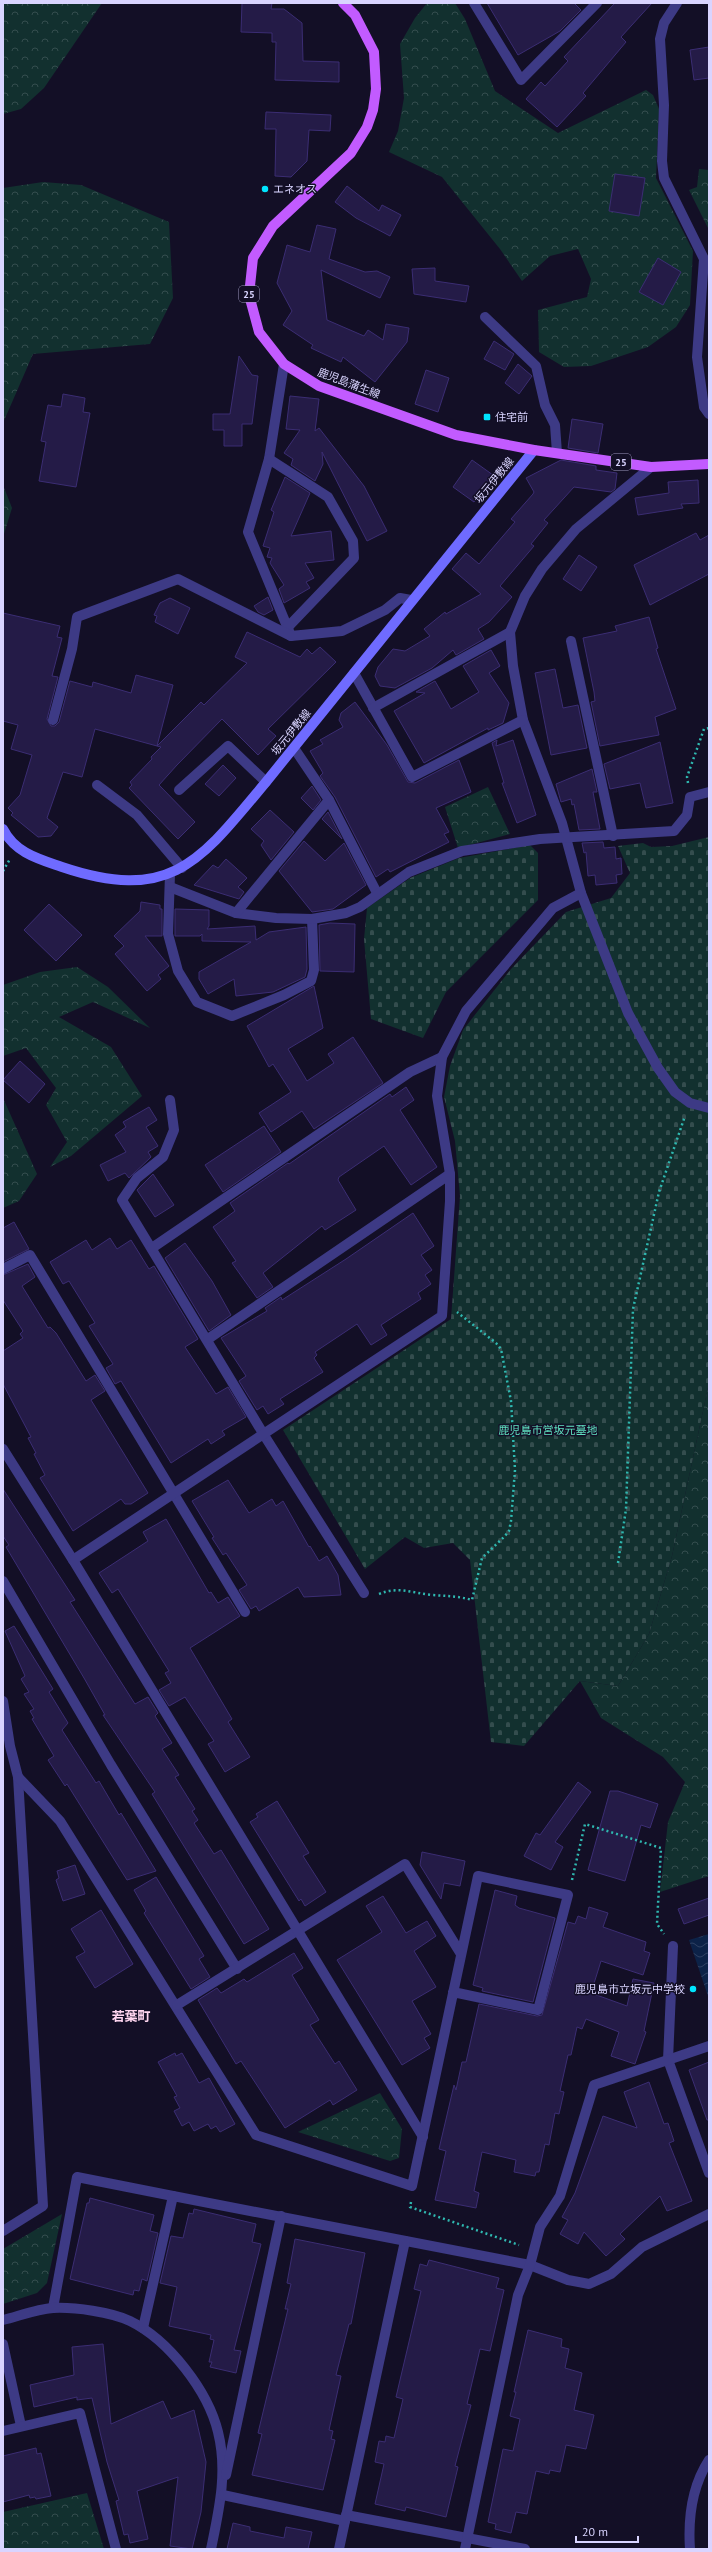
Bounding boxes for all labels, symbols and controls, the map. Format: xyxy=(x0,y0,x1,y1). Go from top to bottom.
place label: エネオス xyxy=(273,182,317,196)
marker: エネオス xyxy=(260,184,270,194)
road number: 25 xyxy=(239,286,259,302)
street label: 鹿児島蒲生線 xyxy=(316,365,382,401)
place label: 住宅前 xyxy=(495,410,528,424)
marker: 住宅前 xyxy=(482,412,492,422)
street label: 坂元伊敷線 xyxy=(471,454,517,506)
road number: 25 xyxy=(611,454,631,470)
street label: 坂元伊敷線 xyxy=(268,706,314,758)
park label: 鹿児島市営坂元墓地 xyxy=(499,1423,598,1437)
place label: 鹿児島市立坂元中学校 xyxy=(575,1982,685,1996)
marker: 鹿児島市立坂元中学校 xyxy=(688,1984,698,1994)
district label: 若葉町 xyxy=(111,2008,151,2025)
scale bar xyxy=(576,2518,638,2544)
text: 20 m xyxy=(582,2524,608,2539)

